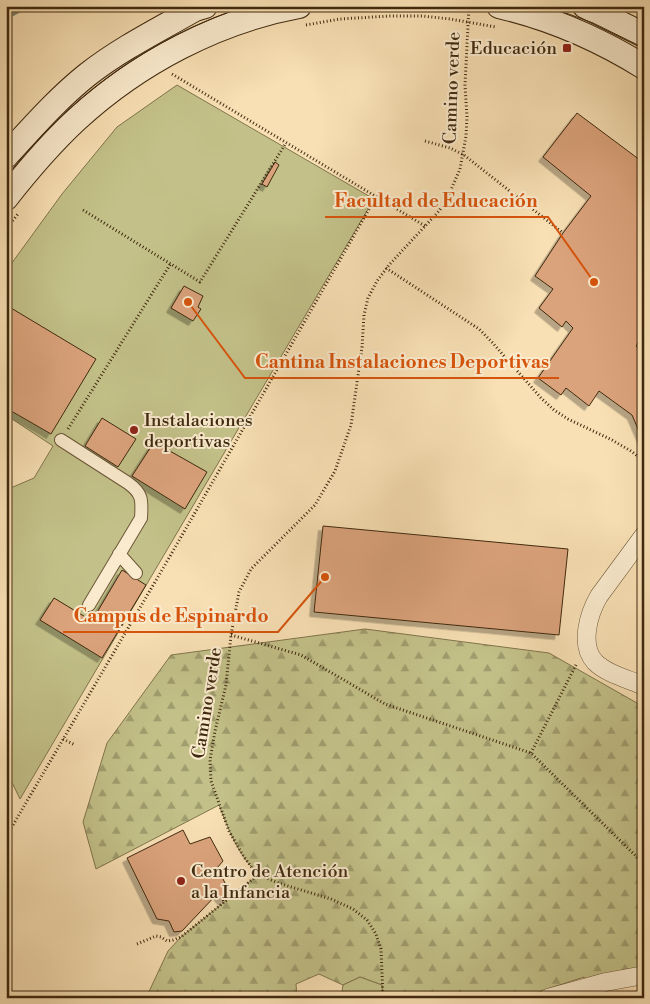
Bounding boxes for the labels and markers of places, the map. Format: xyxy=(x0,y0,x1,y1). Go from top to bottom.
place label: Educación xyxy=(470,37,557,60)
marker: Educación xyxy=(561,42,573,54)
callout: Facultad de Educación xyxy=(325,183,548,217)
callout: Cantina Instalaciones Deportivas xyxy=(245,344,559,378)
place label: Instalaciones deportivas xyxy=(144,409,253,453)
marker: Instalaciones deportivas xyxy=(128,424,140,436)
callout: Campus de Espinardo xyxy=(63,598,278,632)
place label: Centro de Atención a la Infancia xyxy=(191,860,349,904)
marker: Centro de Atención a la Infancia xyxy=(175,875,187,887)

